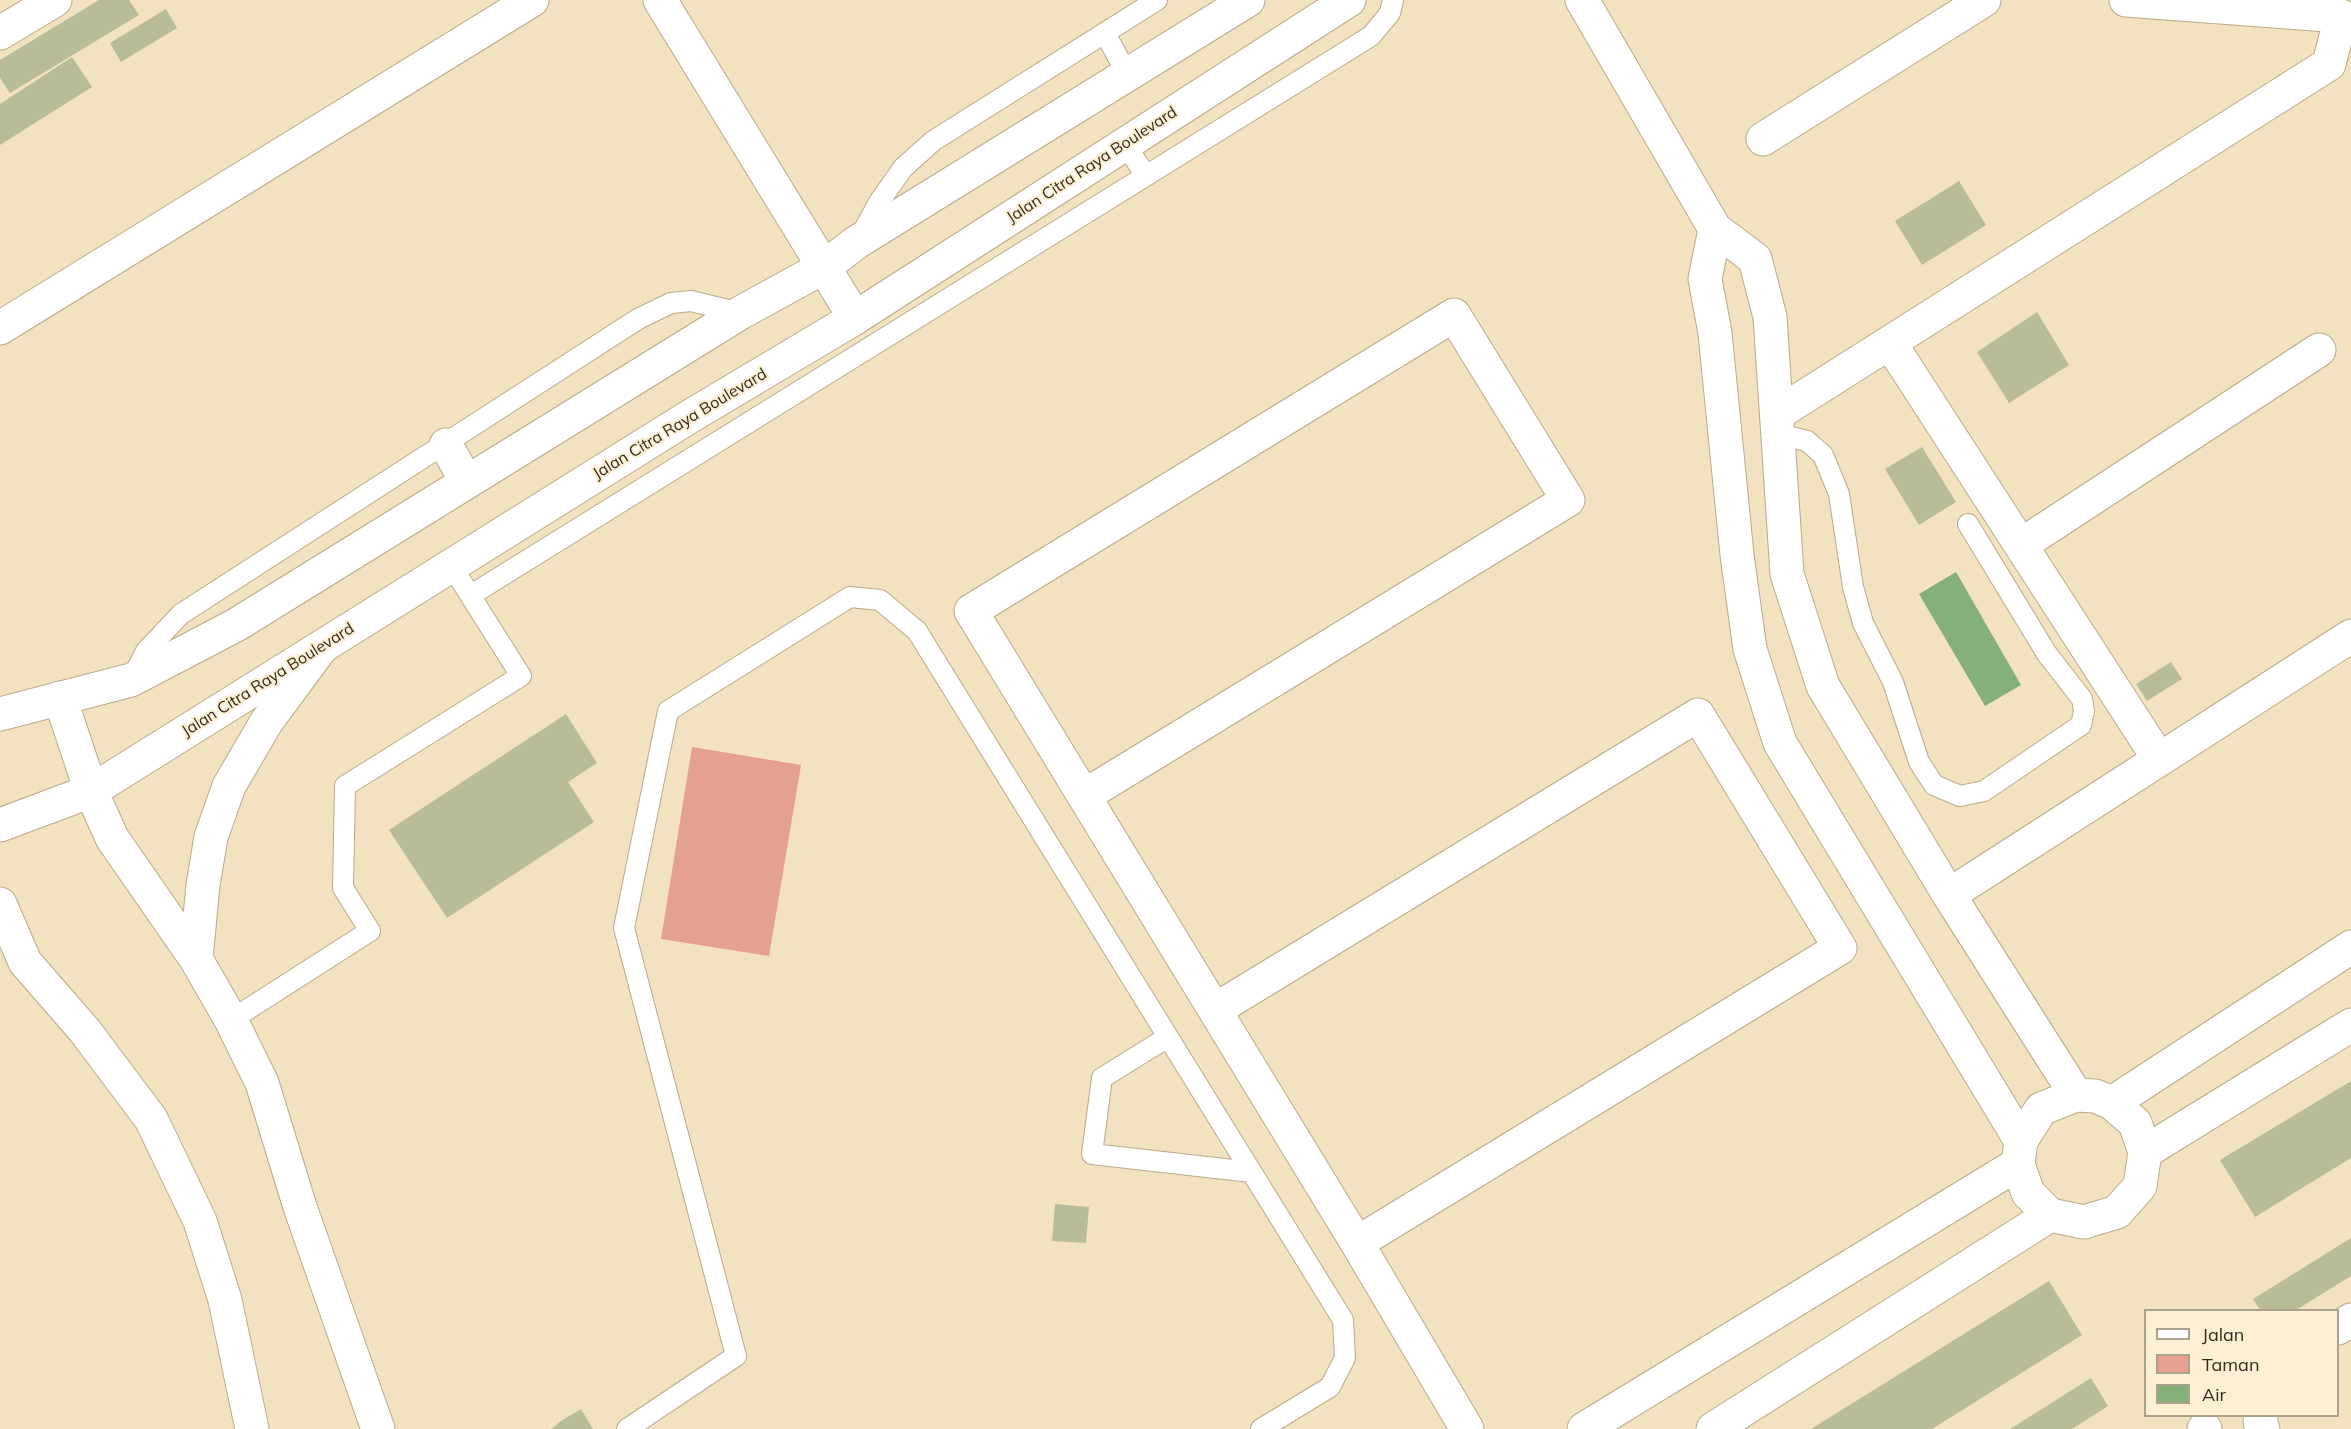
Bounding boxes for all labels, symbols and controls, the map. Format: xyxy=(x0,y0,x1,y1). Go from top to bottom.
street label: Jalan Citra Raya Boulevard xyxy=(1003,103,1181,227)
street label: Jalan Citra Raya Boulevard xyxy=(590,364,770,484)
street label: Jalan Citra Raya Boulevard xyxy=(178,619,358,741)
legend xyxy=(2144,1309,2339,1417)
text: Jalan xyxy=(2202,1323,2244,1346)
text: Taman xyxy=(2202,1353,2259,1376)
text: Air xyxy=(2202,1383,2226,1406)

